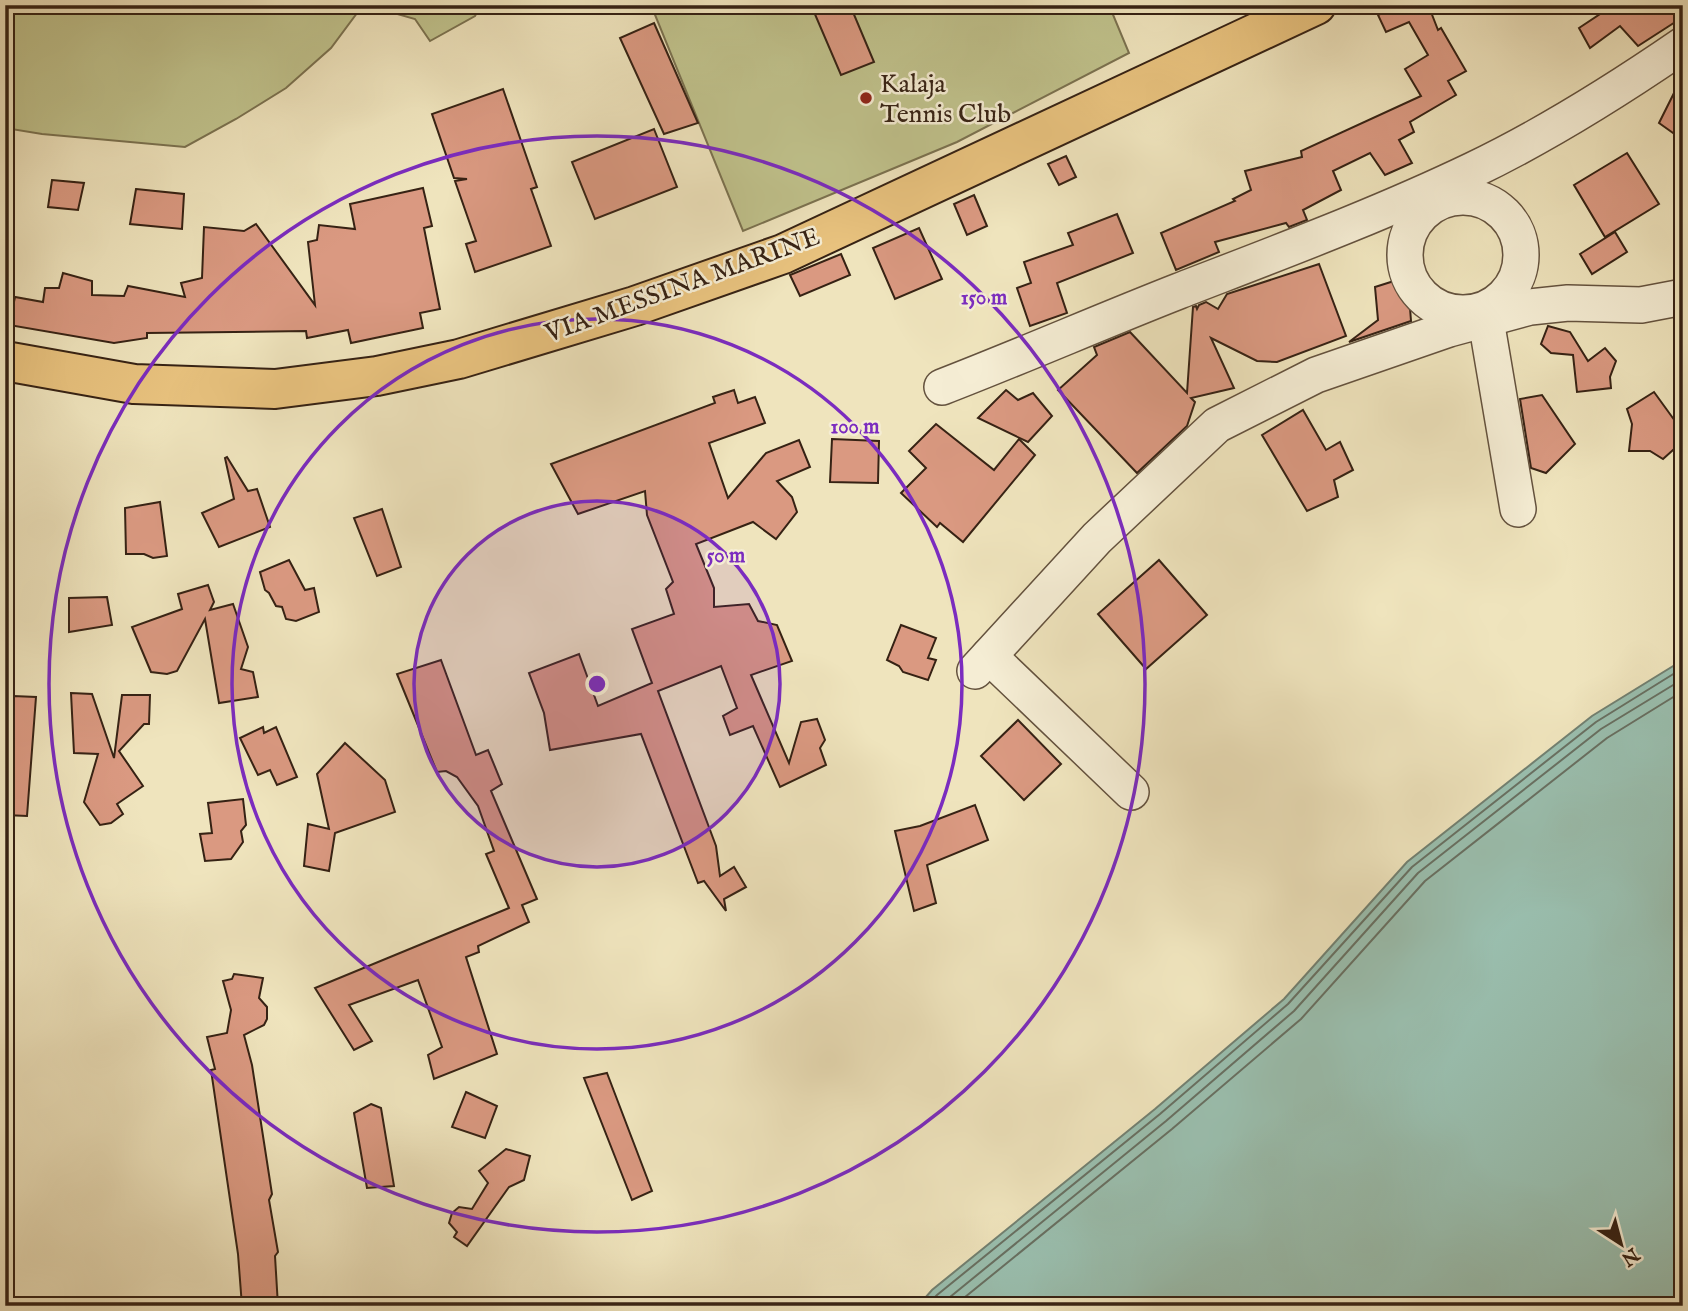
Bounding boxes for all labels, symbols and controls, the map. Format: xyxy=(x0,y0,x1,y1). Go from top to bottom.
place label: Kalaja Tennis Club xyxy=(880,68,1011,131)
marker: Kalaja Tennis Club xyxy=(858,90,874,106)
street label: VIA MESSINA MARINE xyxy=(540,220,825,351)
text: 150 m xyxy=(961,285,1008,312)
text: 100 m xyxy=(830,414,880,441)
text: 50 m xyxy=(707,543,746,570)
centre of rings xyxy=(585,672,609,696)
north arrow xyxy=(1586,1210,1656,1280)
text: N xyxy=(1616,1241,1644,1271)

